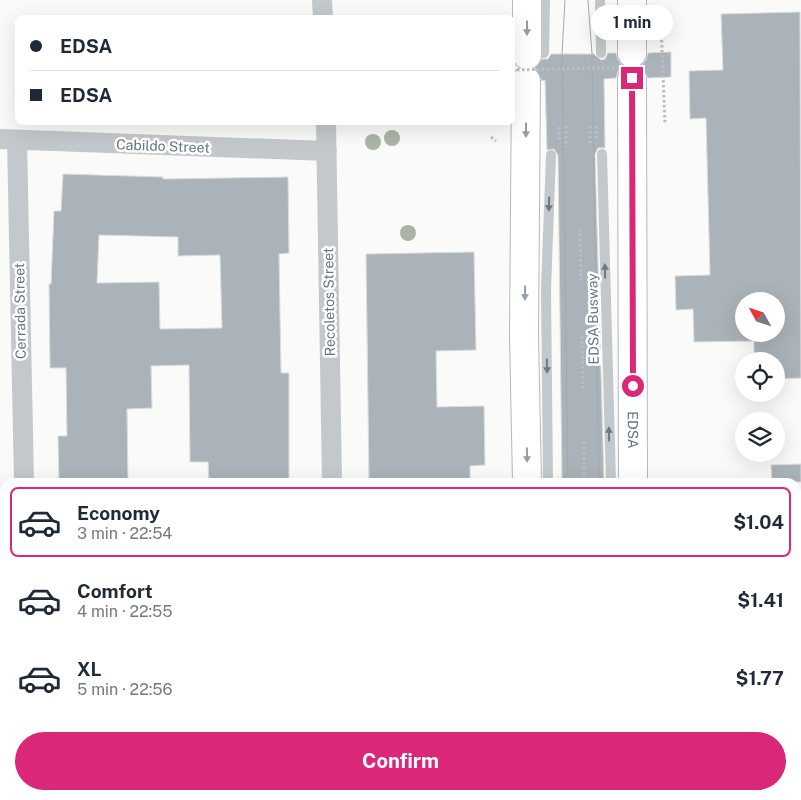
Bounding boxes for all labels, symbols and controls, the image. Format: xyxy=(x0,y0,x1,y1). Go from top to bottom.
callout: 1 min xyxy=(591,5,673,40)
text: 1 min xyxy=(613,13,651,32)
one-way arrow xyxy=(523,20,531,36)
text: EDSA xyxy=(60,35,112,57)
route end xyxy=(621,67,643,89)
text: EDSA xyxy=(60,84,112,106)
one-way arrow xyxy=(522,122,530,138)
street label: Cabildo Street xyxy=(116,136,210,156)
one-way arrow xyxy=(545,196,553,212)
street label: Recoletos Street xyxy=(320,248,338,356)
street label: Cerrada Street xyxy=(11,263,29,359)
one-way arrow xyxy=(601,263,609,279)
street label: EDSA Busway xyxy=(584,273,602,365)
one-way arrow xyxy=(521,285,529,301)
north arrow xyxy=(735,292,785,342)
map controls xyxy=(735,292,785,462)
button: locate xyxy=(735,352,785,402)
one-way arrow xyxy=(543,358,551,374)
route start xyxy=(622,375,644,397)
street label: EDSA xyxy=(625,411,641,449)
button: layers xyxy=(735,412,785,462)
one-way arrow xyxy=(605,426,613,442)
one-way arrow xyxy=(523,447,531,463)
icon: car xyxy=(17,500,62,545)
text: Economy xyxy=(77,502,160,524)
text: $1.04 xyxy=(733,511,784,533)
text: 3 min · 22:54 xyxy=(77,524,172,543)
icon: car xyxy=(17,578,62,623)
text: Comfort xyxy=(77,580,153,602)
text: $1.41 xyxy=(737,589,784,611)
text: 4 min · 22:55 xyxy=(77,602,173,621)
icon: car xyxy=(17,656,62,701)
text: XL xyxy=(77,658,102,680)
text: $1.77 xyxy=(735,667,784,689)
text: 5 min · 22:56 xyxy=(77,680,173,699)
button: Confirm xyxy=(15,732,786,790)

